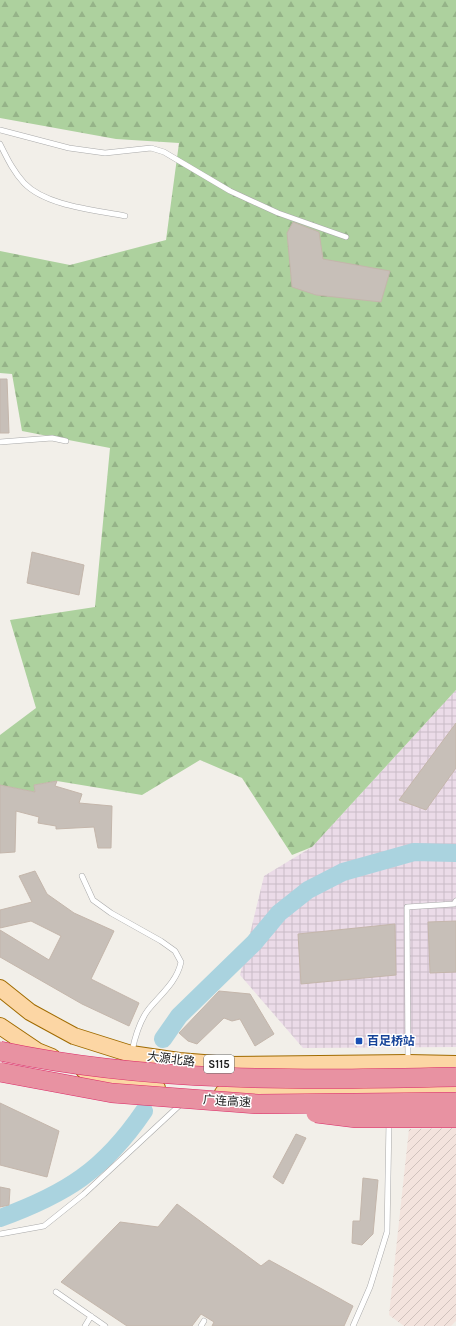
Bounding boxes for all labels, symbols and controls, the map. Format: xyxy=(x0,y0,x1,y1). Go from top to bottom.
place label: 百足桥站 xyxy=(367,1034,415,1048)
marker: 百足桥站 xyxy=(354,1036,364,1046)
street label: 大源北路 xyxy=(146,1049,196,1069)
road number: S115 xyxy=(204,1055,234,1073)
street label: 广连高速 xyxy=(203,1092,251,1110)

